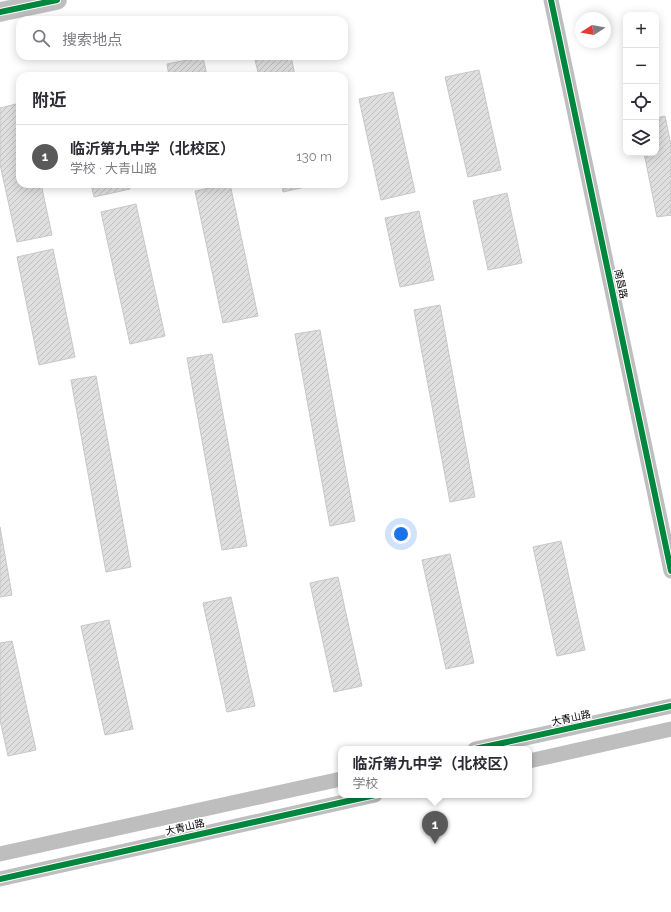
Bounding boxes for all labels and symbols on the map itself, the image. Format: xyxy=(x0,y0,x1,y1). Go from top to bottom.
north arrow xyxy=(575,12,611,48)
street label: 南昌路 xyxy=(613,268,629,300)
your location xyxy=(391,524,411,544)
street label: 大青山路 xyxy=(550,708,592,728)
pin: 1 xyxy=(422,811,448,844)
street label: 大青山路 xyxy=(164,817,206,837)

